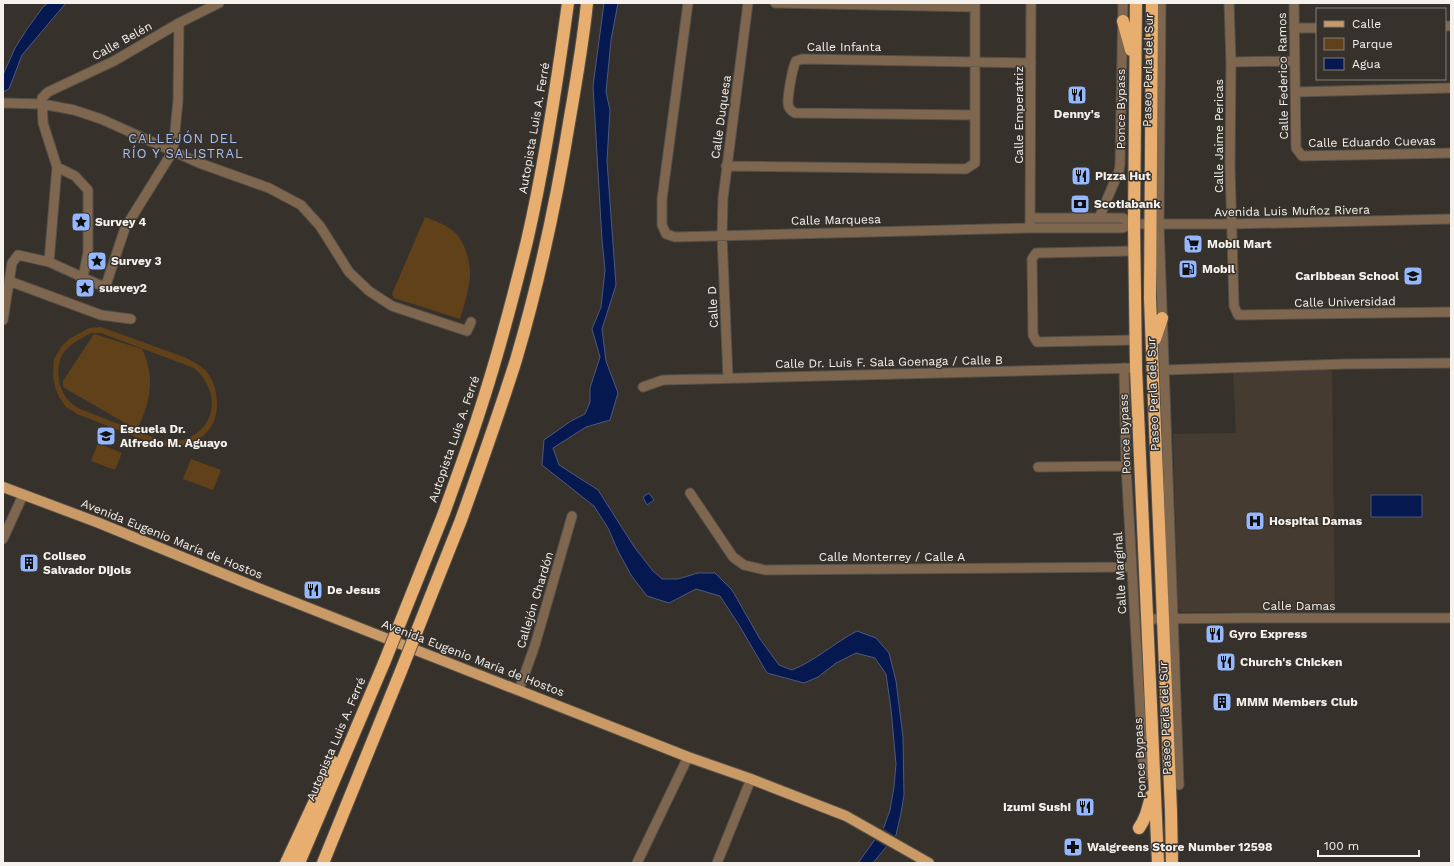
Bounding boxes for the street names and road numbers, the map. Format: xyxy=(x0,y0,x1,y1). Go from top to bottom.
street label: Calle Federico Ramos xyxy=(1275,12,1291,140)
street label: Paseo Perla del Sur xyxy=(1140,13,1156,127)
street label: Calle Belén xyxy=(90,19,154,63)
street label: Calle Infanta xyxy=(807,40,881,54)
street label: Autopista Luis A. Ferré xyxy=(516,61,552,195)
street label: Calle Emperatriz xyxy=(1012,66,1026,164)
street label: Ponce Bypass xyxy=(1114,69,1128,149)
street label: Calle Duquesa xyxy=(708,74,734,160)
street label: Calle Jaime Pericas xyxy=(1212,79,1226,193)
street label: Calle Eduardo Cuevas xyxy=(1308,134,1436,150)
street label: Avenida Luis Muñoz Rivera xyxy=(1214,203,1370,219)
street label: Calle Marquesa xyxy=(791,212,881,228)
street label: Calle D xyxy=(705,286,721,328)
street label: Calle Universidad xyxy=(1294,294,1396,310)
street label: Paseo Perla del Sur xyxy=(1144,337,1162,451)
street label: Calle Dr. Luis F. Sala Goenaga / Calle B xyxy=(775,353,1003,371)
street label: Autopista Luis A. Ferré xyxy=(426,374,482,504)
street label: Ponce Bypass xyxy=(1117,393,1133,475)
street label: Avenida Eugenio María de Hostos xyxy=(79,496,265,582)
street label: Calle Marginal xyxy=(1111,531,1129,615)
street label: Callejón Chardón xyxy=(514,550,556,650)
street label: Calle Monterrey / Calle A xyxy=(819,550,965,564)
street label: Calle Damas xyxy=(1262,599,1336,613)
street label: Avenida Eugenio María de Hostos xyxy=(380,617,566,699)
street label: Paseo Perla del Sur xyxy=(1156,661,1174,775)
street label: Autopista Luis A. Ferré xyxy=(304,675,368,803)
street label: Ponce Bypass xyxy=(1131,717,1149,799)

